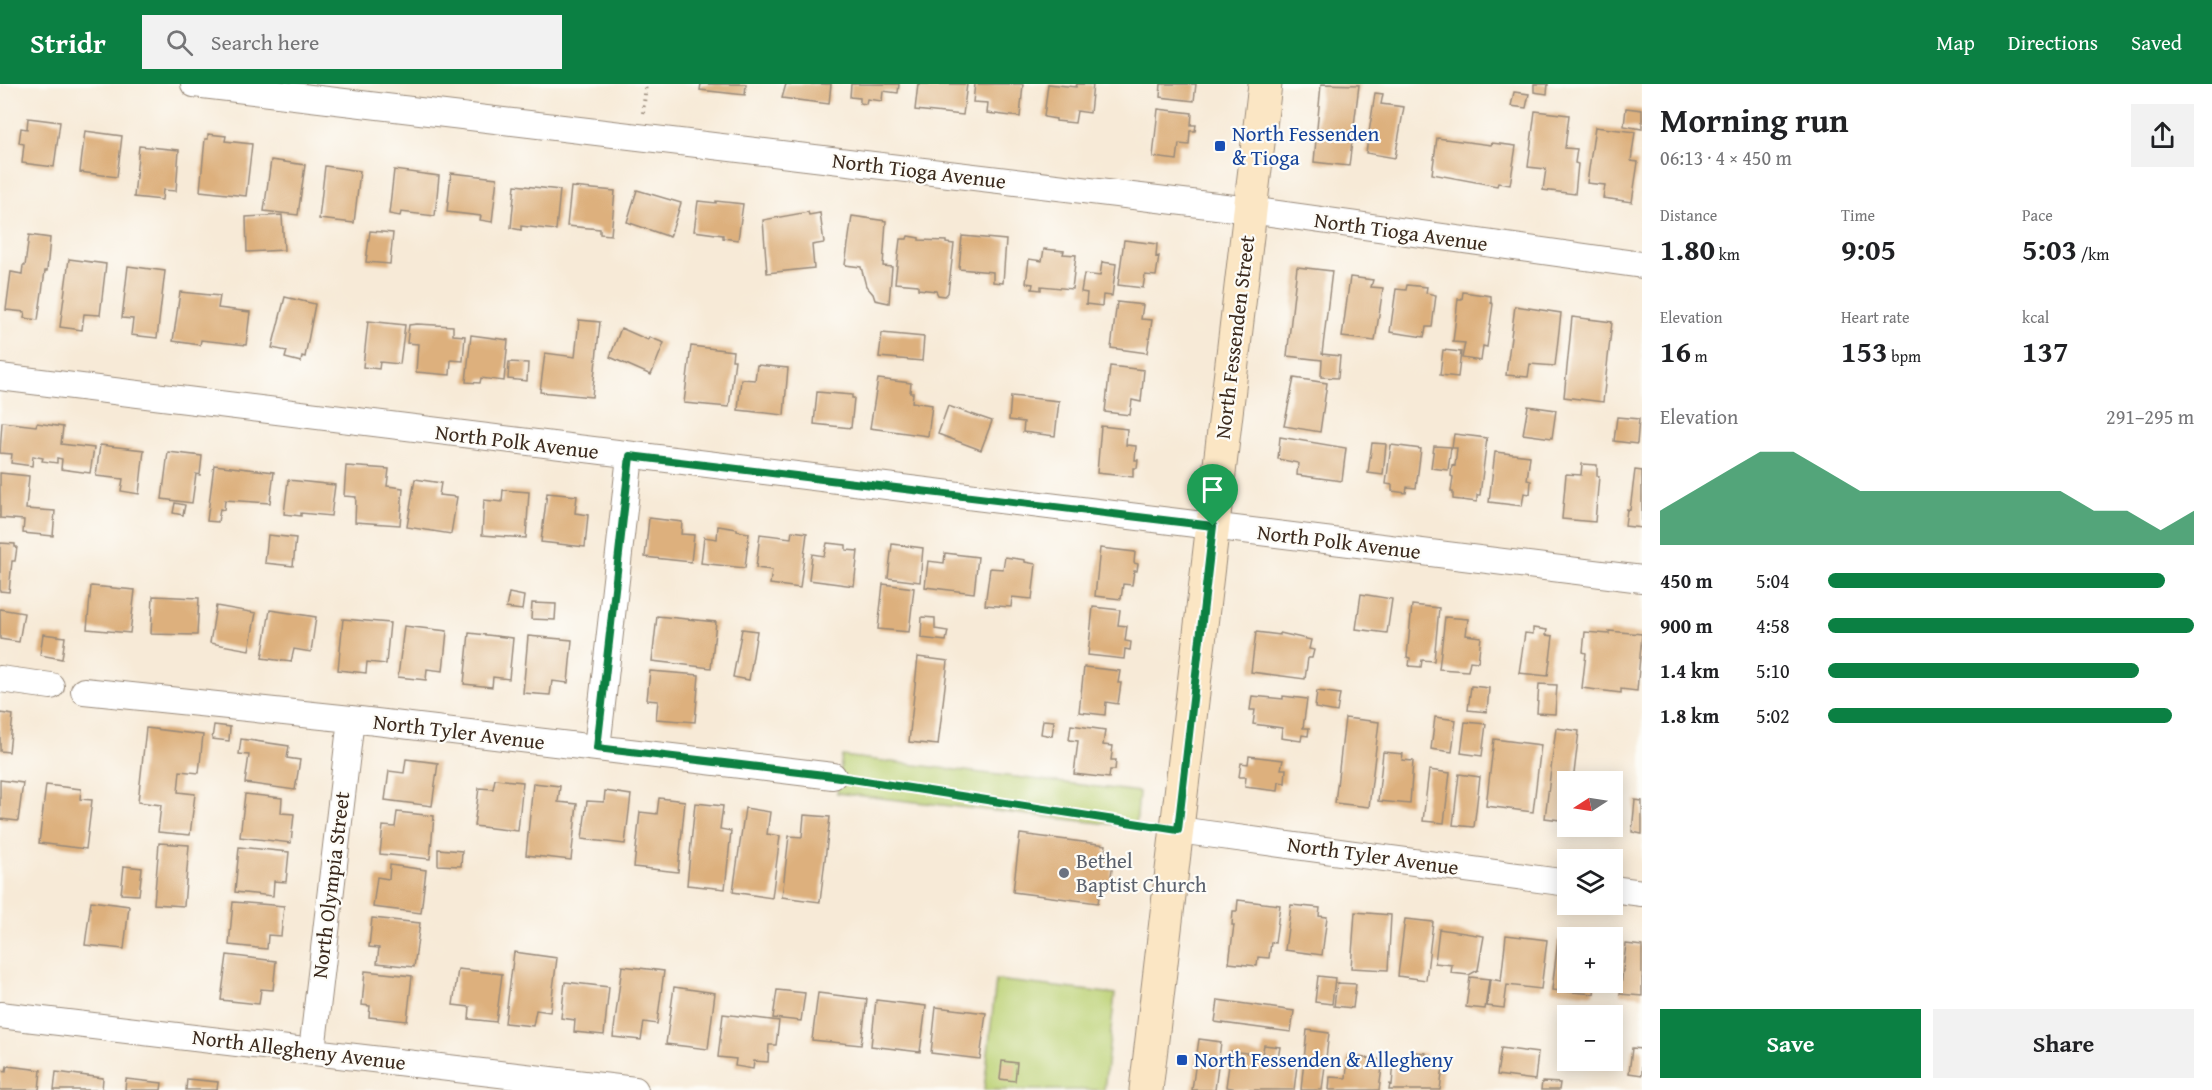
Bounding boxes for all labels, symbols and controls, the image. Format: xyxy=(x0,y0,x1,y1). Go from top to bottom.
search box xyxy=(142,15,562,69)
text: Stridr xyxy=(30,22,106,63)
icon: search xyxy=(163,26,196,59)
text: Search here xyxy=(211,26,319,58)
text: Map xyxy=(1936,27,1975,58)
text: Directions xyxy=(2008,27,2098,58)
text: Saved xyxy=(2131,27,2182,58)
text: Morning run xyxy=(1660,96,1849,144)
button: share xyxy=(2131,104,2194,167)
place label: North Fessenden & Tioga xyxy=(1232,118,1380,173)
marker: North Fessenden & Tioga xyxy=(1213,139,1227,153)
text: 06:13 · 4 × 450 m xyxy=(1660,143,1792,172)
street label: North Tioga Avenue xyxy=(830,144,1008,197)
text: Distance xyxy=(1660,203,1717,227)
text: Time xyxy=(1841,203,1875,227)
text: Pace xyxy=(2022,203,2053,227)
street label: North Tioga Avenue xyxy=(1312,204,1490,259)
text: 1.80 xyxy=(1660,227,1715,271)
text: 9:05 xyxy=(1841,227,1896,271)
text: 5:03 xyxy=(2022,227,2077,271)
street label: North Fessenden Street xyxy=(1207,233,1262,441)
text: km xyxy=(1715,242,1740,266)
text: /km xyxy=(2077,242,2109,266)
text: Elevation xyxy=(1660,305,1723,329)
text: Heart rate xyxy=(1841,305,1910,329)
text: kcal xyxy=(2022,305,2049,329)
text: 16 xyxy=(1660,329,1691,373)
text: 153 xyxy=(1841,329,1888,373)
text: 137 xyxy=(2022,329,2069,373)
text: m xyxy=(1691,344,1708,368)
text: bpm xyxy=(1888,344,1921,368)
text: Elevation xyxy=(1660,402,1738,431)
text: 291–295 m xyxy=(2106,402,2194,431)
street label: North Polk Avenue xyxy=(433,416,601,467)
pin xyxy=(1187,464,1238,526)
icon: arrive xyxy=(1196,473,1229,506)
street label: North Polk Avenue xyxy=(1255,516,1423,567)
text: 450 m xyxy=(1660,566,1713,595)
text: 5:04 xyxy=(1756,566,1790,595)
text: 900 m xyxy=(1660,611,1713,640)
text: 4:58 xyxy=(1756,611,1790,640)
text: 1.4 km xyxy=(1660,656,1719,685)
text: 5:10 xyxy=(1756,656,1790,685)
text: 1.8 km xyxy=(1660,701,1719,730)
text: 5:02 xyxy=(1756,701,1790,730)
street label: North Tyler Avenue xyxy=(371,706,547,757)
north arrow xyxy=(1557,771,1623,837)
map controls xyxy=(1557,771,1623,1071)
street label: North Olympia Street xyxy=(304,789,357,980)
street label: North Tyler Avenue xyxy=(1285,828,1461,883)
place label: Bethel Baptist Church xyxy=(1076,845,1207,900)
button: layers xyxy=(1557,849,1623,915)
marker: Bethel Baptist Church xyxy=(1057,866,1071,880)
button: + xyxy=(1557,927,1623,993)
button: − xyxy=(1557,1005,1623,1071)
button: Save xyxy=(1660,1009,1921,1078)
button: Share xyxy=(1933,1009,2194,1078)
street label: North Allegheny Avenue xyxy=(191,1021,408,1078)
place label: North Fessenden & Allegheny xyxy=(1194,1044,1454,1075)
marker: North Fessenden & Allegheny xyxy=(1175,1053,1189,1067)

